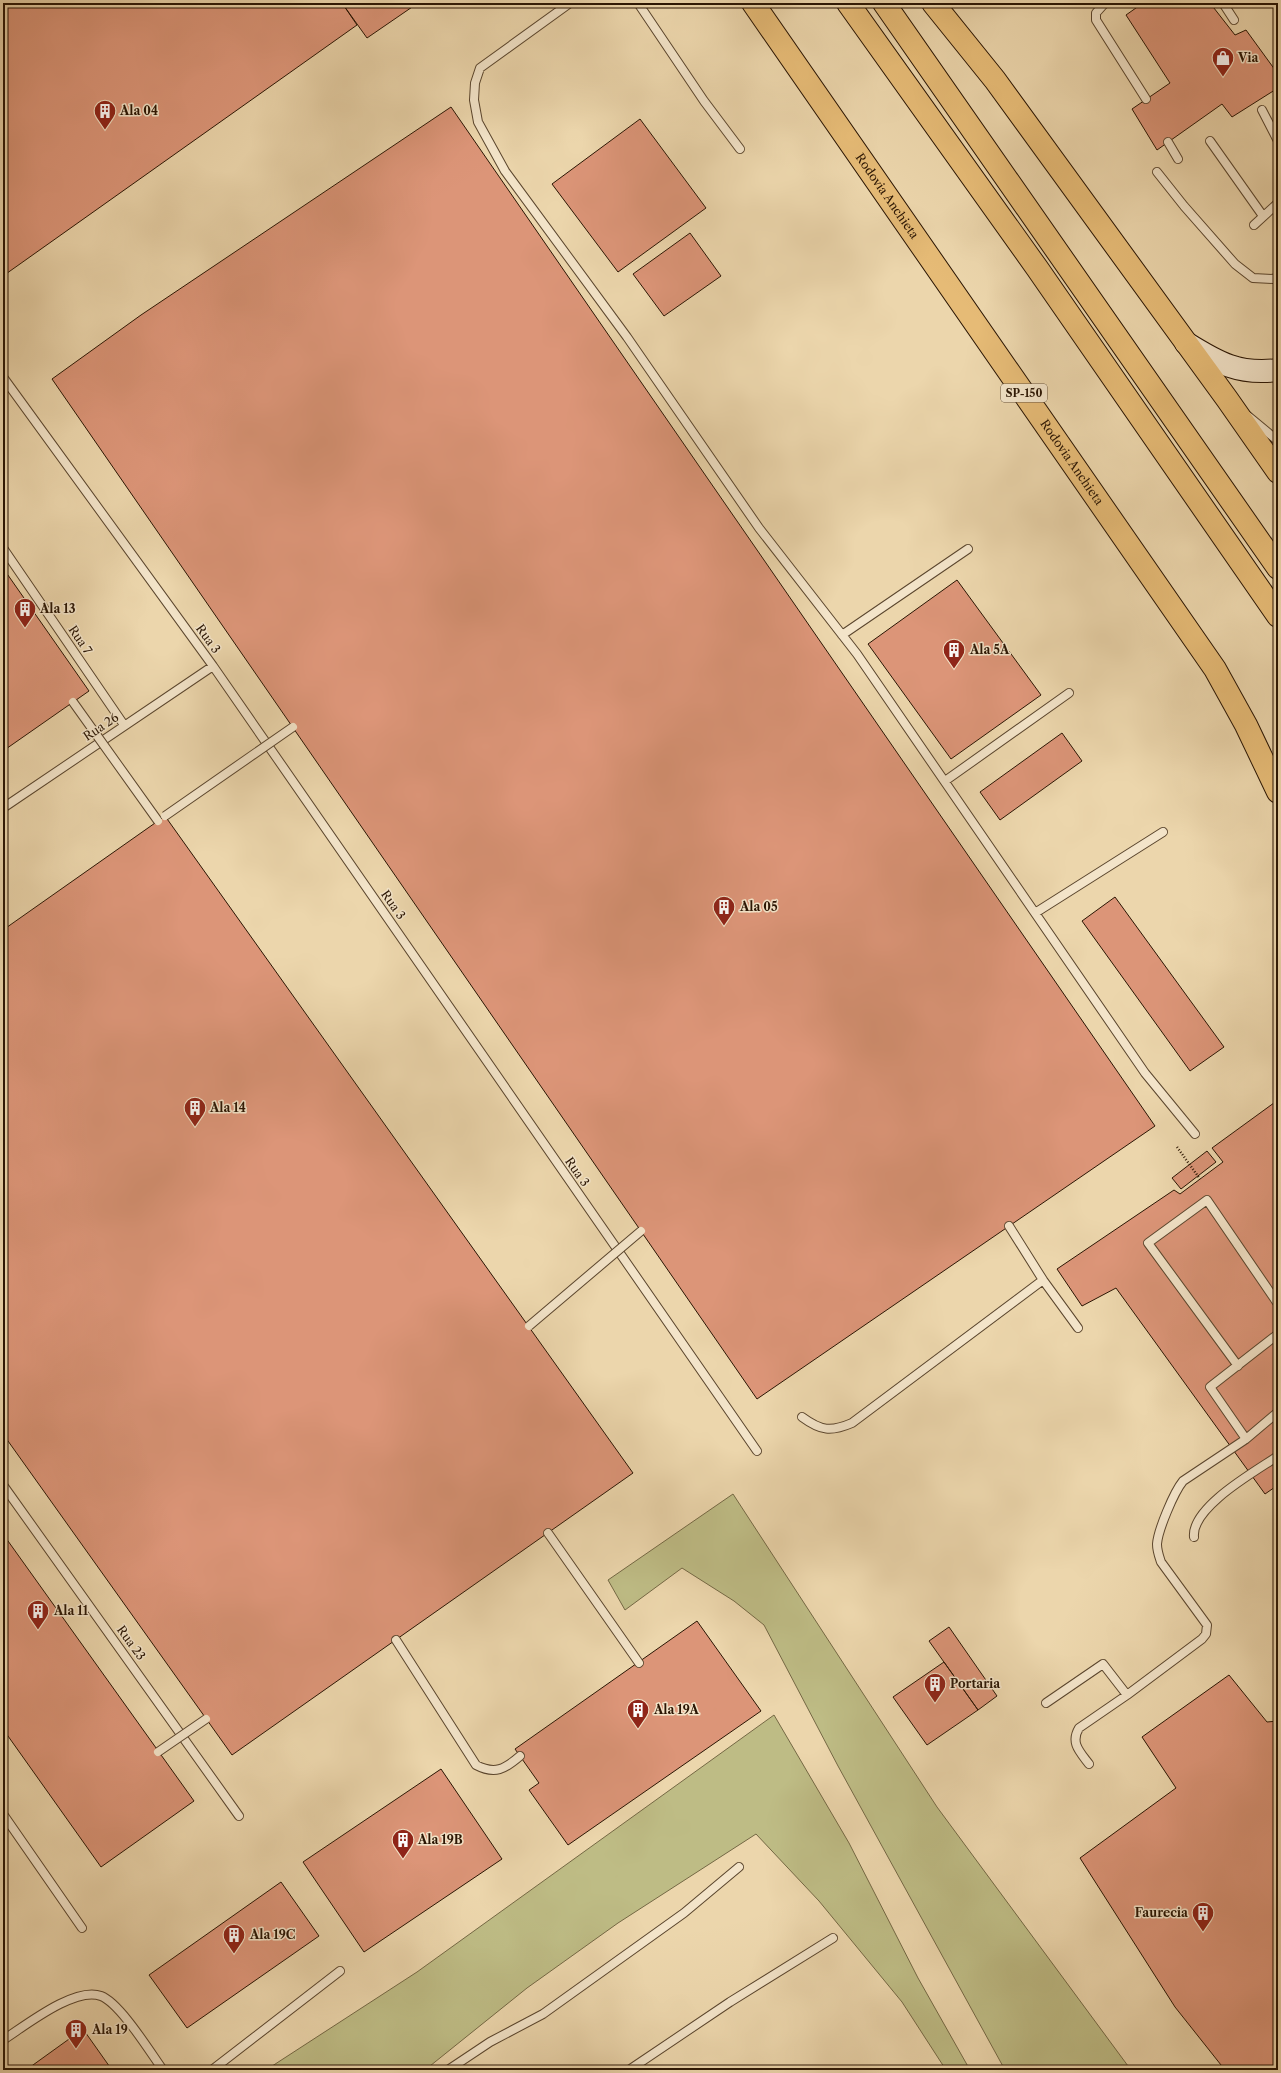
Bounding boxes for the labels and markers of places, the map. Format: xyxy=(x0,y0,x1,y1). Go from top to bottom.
shop icon: Via xyxy=(1210,45,1236,78)
place label: Via xyxy=(1237,50,1259,65)
building icon: Ala 04 xyxy=(92,98,118,131)
place label: Ala 04 xyxy=(119,103,158,118)
building icon: Ala 13 xyxy=(12,596,38,629)
place label: Ala 13 xyxy=(39,601,76,616)
building icon: Ala 5A xyxy=(941,637,967,670)
place label: Ala 5A xyxy=(969,642,1010,657)
building icon: Ala 05 xyxy=(711,894,737,927)
place label: Ala 05 xyxy=(739,899,778,914)
building icon: Ala 14 xyxy=(182,1095,208,1128)
place label: Ala 14 xyxy=(209,1100,246,1115)
building icon: Ala 11 xyxy=(25,1598,51,1631)
place label: Ala 11 xyxy=(53,1603,89,1618)
building icon: Portaria xyxy=(922,1671,948,1704)
place label: Portaria xyxy=(950,1676,1001,1691)
building icon: Ala 19A xyxy=(625,1697,651,1730)
place label: Ala 19A xyxy=(653,1702,699,1717)
building icon: Ala 19B xyxy=(390,1827,416,1860)
place label: Ala 19B xyxy=(417,1832,463,1847)
building icon: Faurecia xyxy=(1190,1900,1216,1933)
place label: Faurecia xyxy=(1135,1905,1189,1920)
building icon: Ala 19C xyxy=(221,1922,247,1955)
place label: Ala 19C xyxy=(249,1927,296,1942)
building icon: Ala 19 xyxy=(63,2017,89,2050)
place label: Ala 19 xyxy=(91,2022,128,2037)

